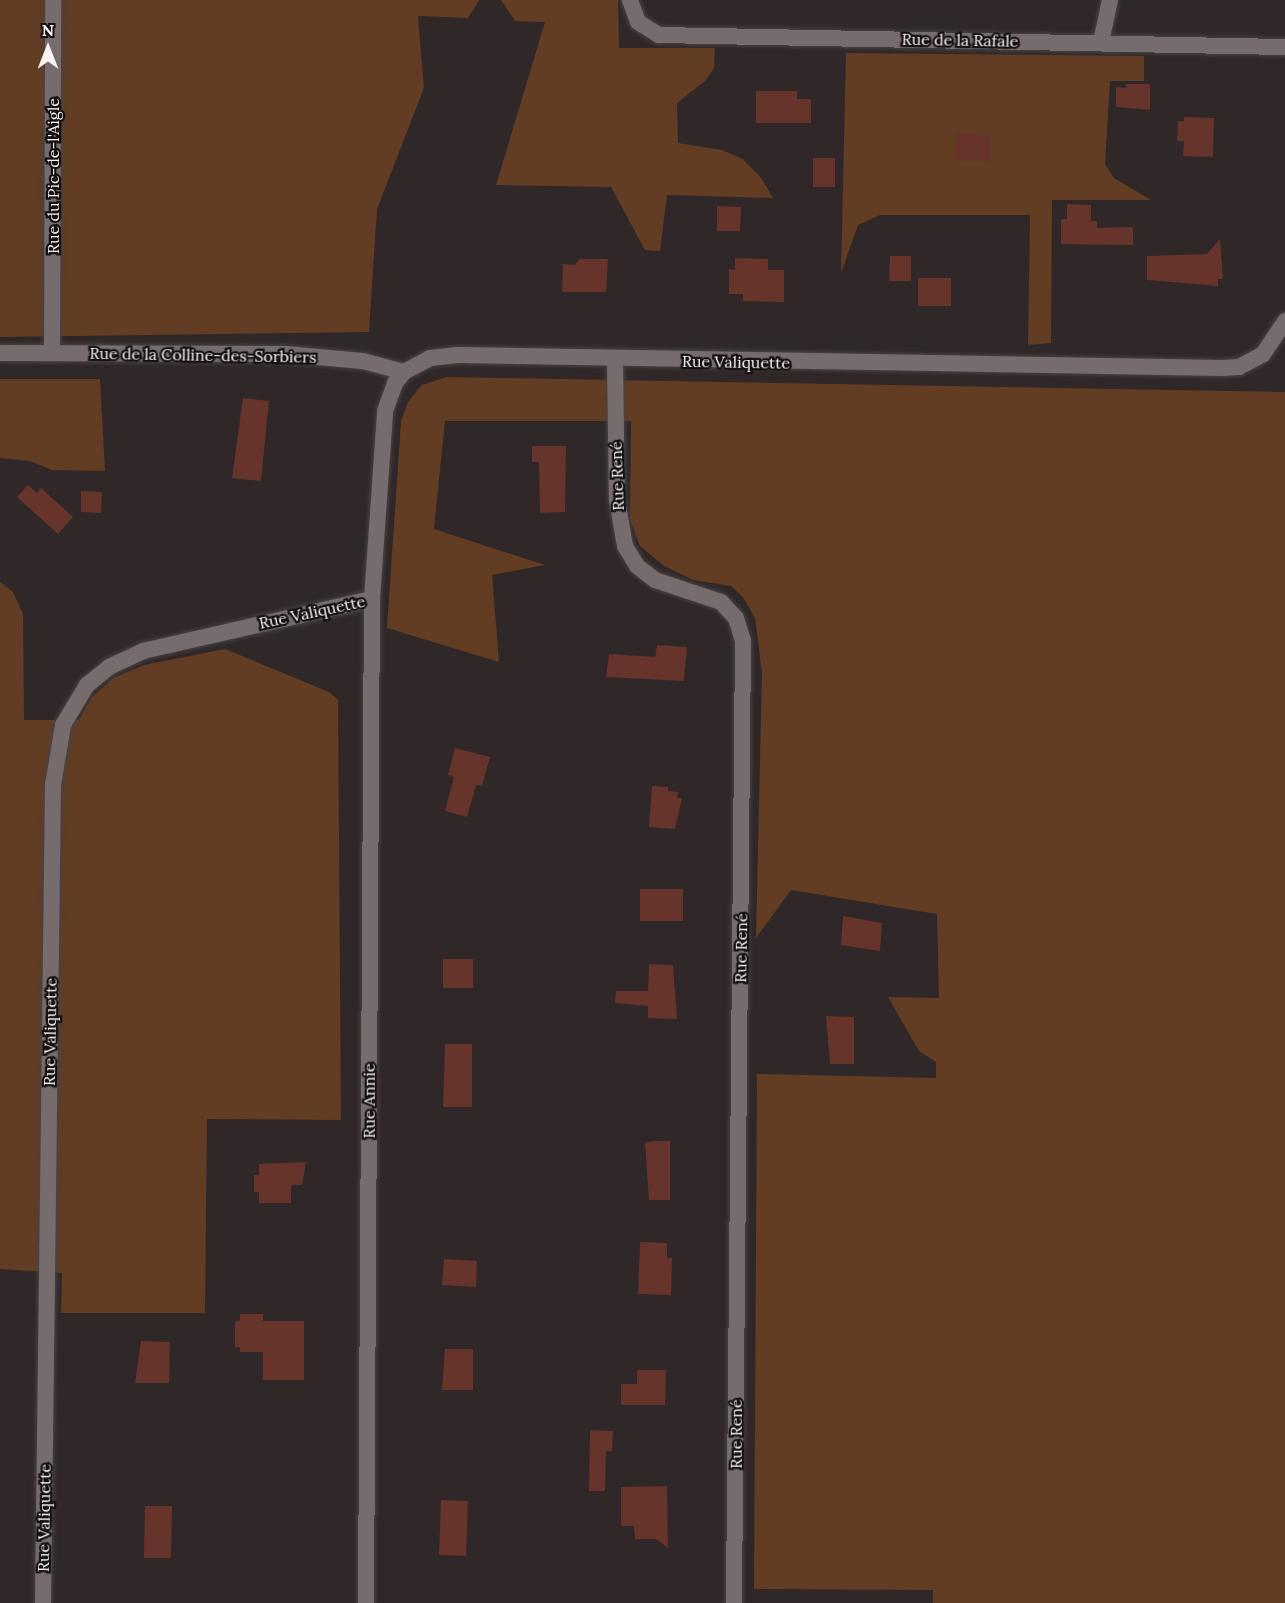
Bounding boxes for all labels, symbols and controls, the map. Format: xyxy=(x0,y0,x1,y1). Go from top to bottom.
north arrow xyxy=(18,18,78,78)
text: N xyxy=(42,20,54,40)
street label: Rue de la Rafale xyxy=(901,29,1019,51)
street label: Rue du Pic-de-l'Aigle xyxy=(43,98,63,254)
street label: Rue de la Colline-des-Sorbiers xyxy=(89,343,317,367)
street label: Rue Valiquette xyxy=(682,351,790,373)
street label: Rue René xyxy=(606,441,628,511)
street label: Rue Valiquette xyxy=(257,591,367,633)
street label: Rue René xyxy=(731,913,751,983)
street label: Rue Valiquette xyxy=(39,978,61,1086)
street label: Rue Annie xyxy=(359,1063,379,1139)
street label: Rue René xyxy=(726,1399,746,1469)
street label: Rue Valiquette xyxy=(33,1464,55,1572)

